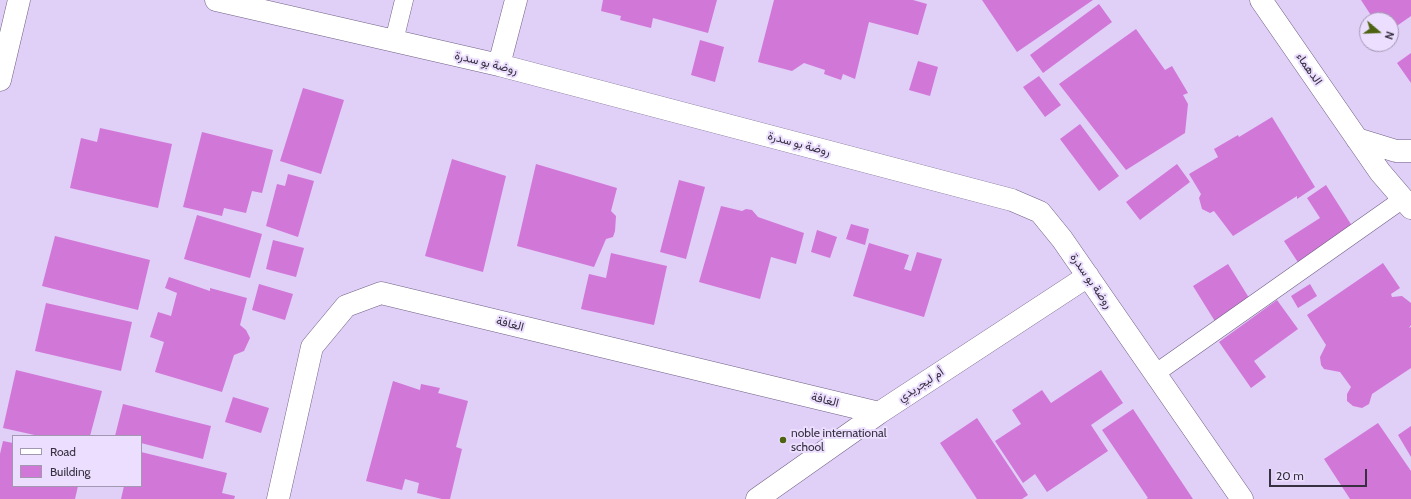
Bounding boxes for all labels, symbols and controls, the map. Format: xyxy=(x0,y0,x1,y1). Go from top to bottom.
north arrow xyxy=(1359,12,1399,52)
text: N xyxy=(1382,30,1397,42)
street label: روضة بو سدرة xyxy=(453,48,519,78)
street label: الدهماء xyxy=(1293,50,1325,88)
street label: روضة بو سدرة xyxy=(766,129,832,159)
street label: روضة بو سدرة xyxy=(1067,250,1115,312)
street label: الغافة xyxy=(495,314,525,334)
street label: أم ليجريدي xyxy=(895,365,947,405)
street label: الغافة xyxy=(810,390,840,410)
place label: noble international school xyxy=(791,426,887,454)
legend xyxy=(12,435,142,487)
marker: noble international school xyxy=(778,435,788,445)
text: Road xyxy=(50,444,76,459)
scale bar xyxy=(1271,461,1369,487)
text: Building xyxy=(50,464,91,479)
text: 20 m xyxy=(1276,468,1304,483)

